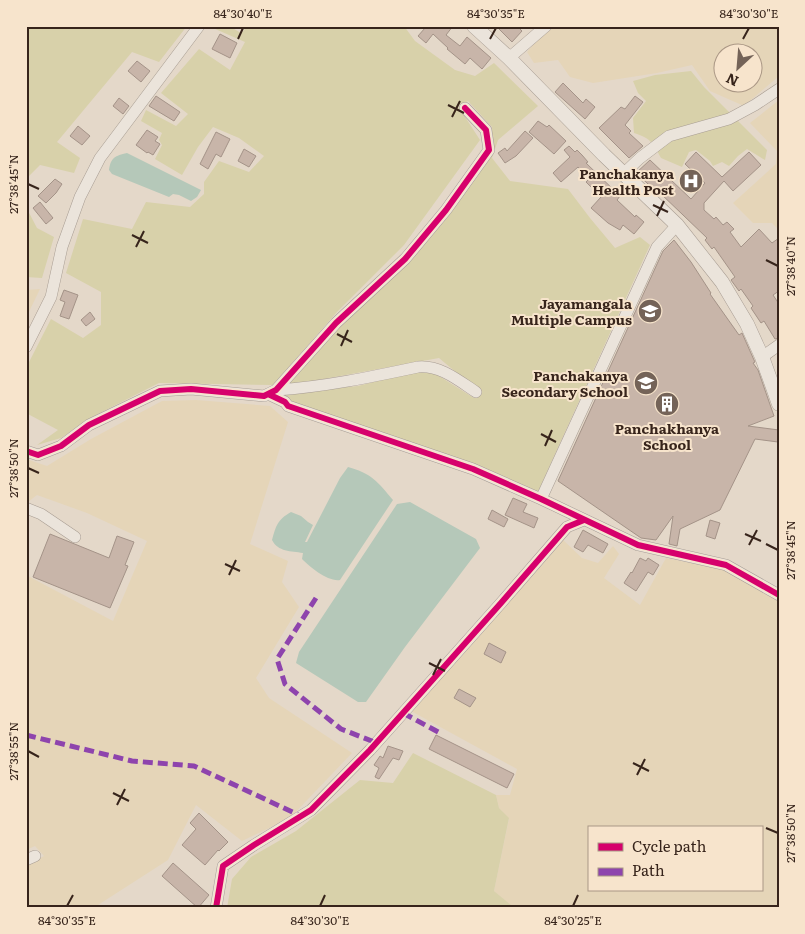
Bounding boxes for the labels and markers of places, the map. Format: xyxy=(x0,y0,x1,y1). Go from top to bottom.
place label: Panchakanya Health Post xyxy=(579,163,675,199)
hospital icon: Panchakanya Health Post xyxy=(678,168,704,194)
place label: Jayamangala Multiple Campus xyxy=(511,293,633,329)
school or university icon: Jayamangala Multiple Campus xyxy=(637,298,663,324)
place label: Panchakanya Secondary School xyxy=(501,365,629,401)
school or university icon: Panchakanya Secondary School xyxy=(633,370,659,396)
building icon: Panchakhanya School xyxy=(654,391,680,417)
place label: Panchakhanya School xyxy=(615,418,720,454)

